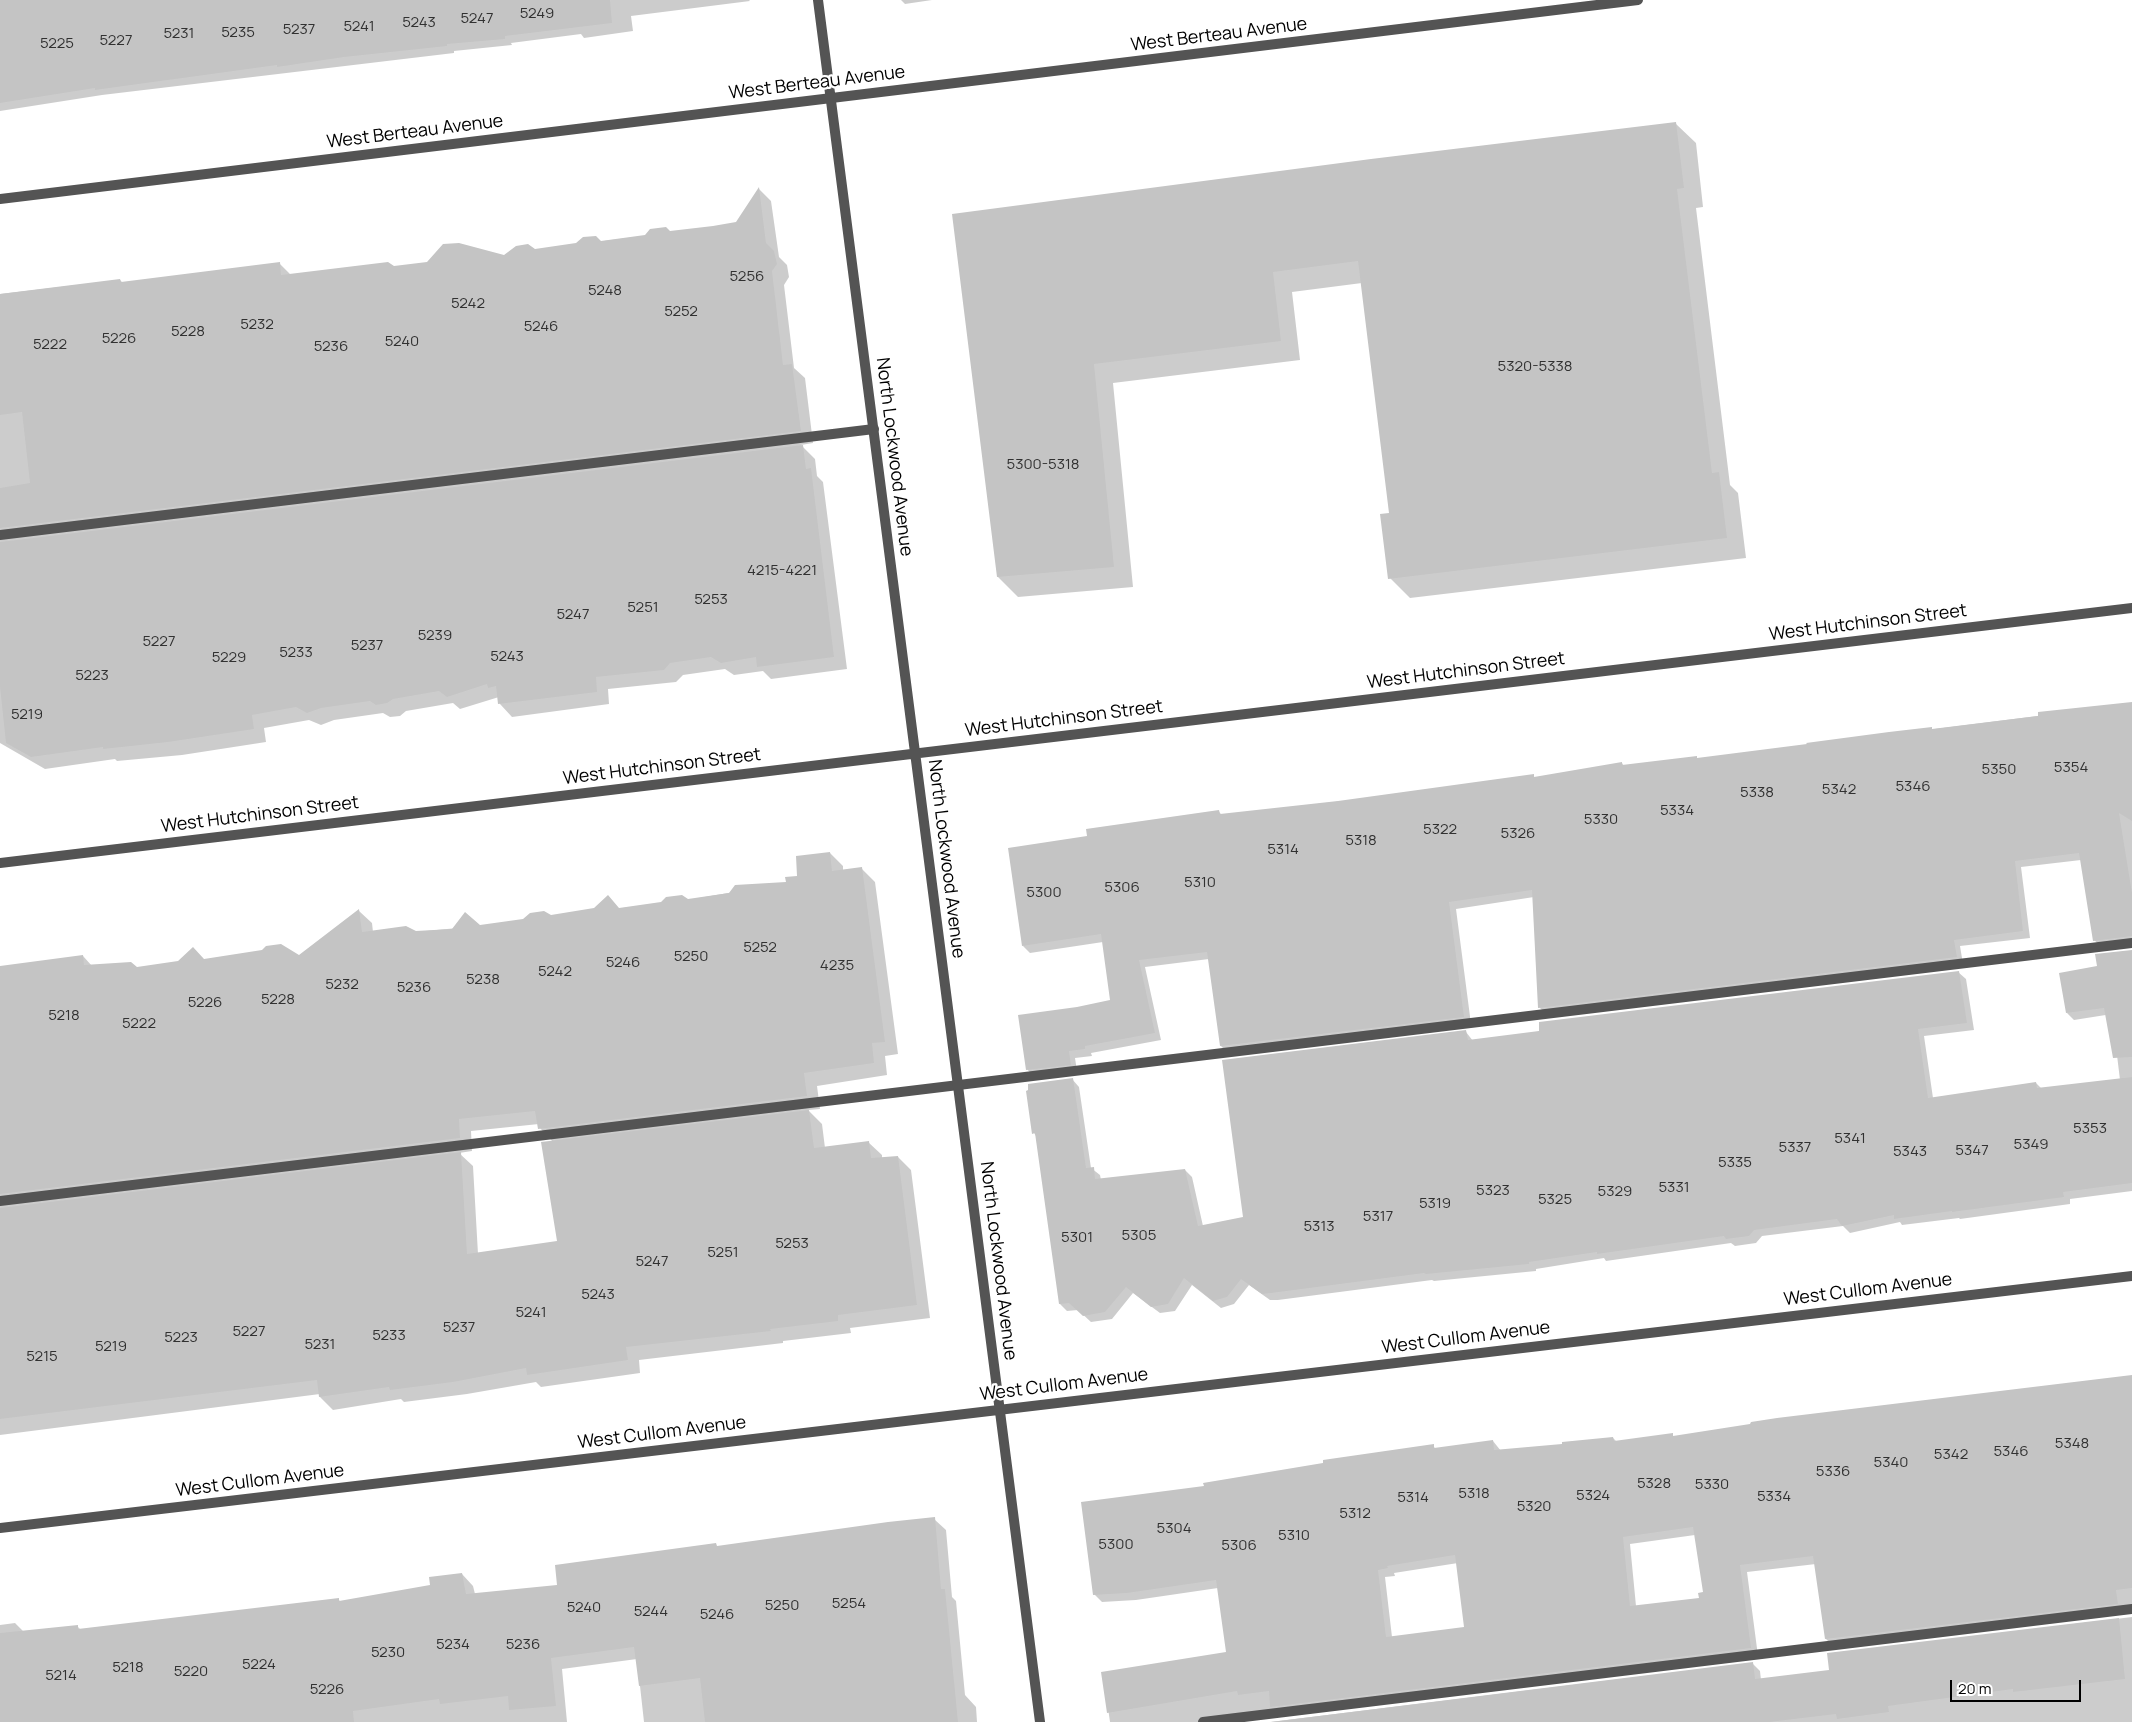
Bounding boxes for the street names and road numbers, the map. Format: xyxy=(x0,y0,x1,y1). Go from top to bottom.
street label: West Berteau Avenue xyxy=(1130,13,1308,57)
street label: West Berteau Avenue xyxy=(728,61,906,105)
street label: West Berteau Avenue xyxy=(326,110,504,154)
street label: North Lockwood Avenue xyxy=(871,356,917,558)
street label: West Hutchinson Street xyxy=(1768,600,1968,646)
street label: West Hutchinson Street xyxy=(1366,648,1566,694)
street label: West Hutchinson Street xyxy=(964,696,1164,742)
street label: West Hutchinson Street xyxy=(562,744,762,790)
street label: North Lockwood Avenue xyxy=(923,758,969,960)
street label: West Hutchinson Street xyxy=(160,792,360,838)
street label: North Lockwood Avenue xyxy=(975,1160,1021,1362)
street label: West Cullom Avenue xyxy=(1782,1269,1954,1311)
street label: West Cullom Avenue xyxy=(1380,1317,1552,1359)
street label: West Cullom Avenue xyxy=(978,1364,1150,1406)
street label: West Cullom Avenue xyxy=(576,1412,748,1454)
street label: West Cullom Avenue xyxy=(174,1460,346,1502)

